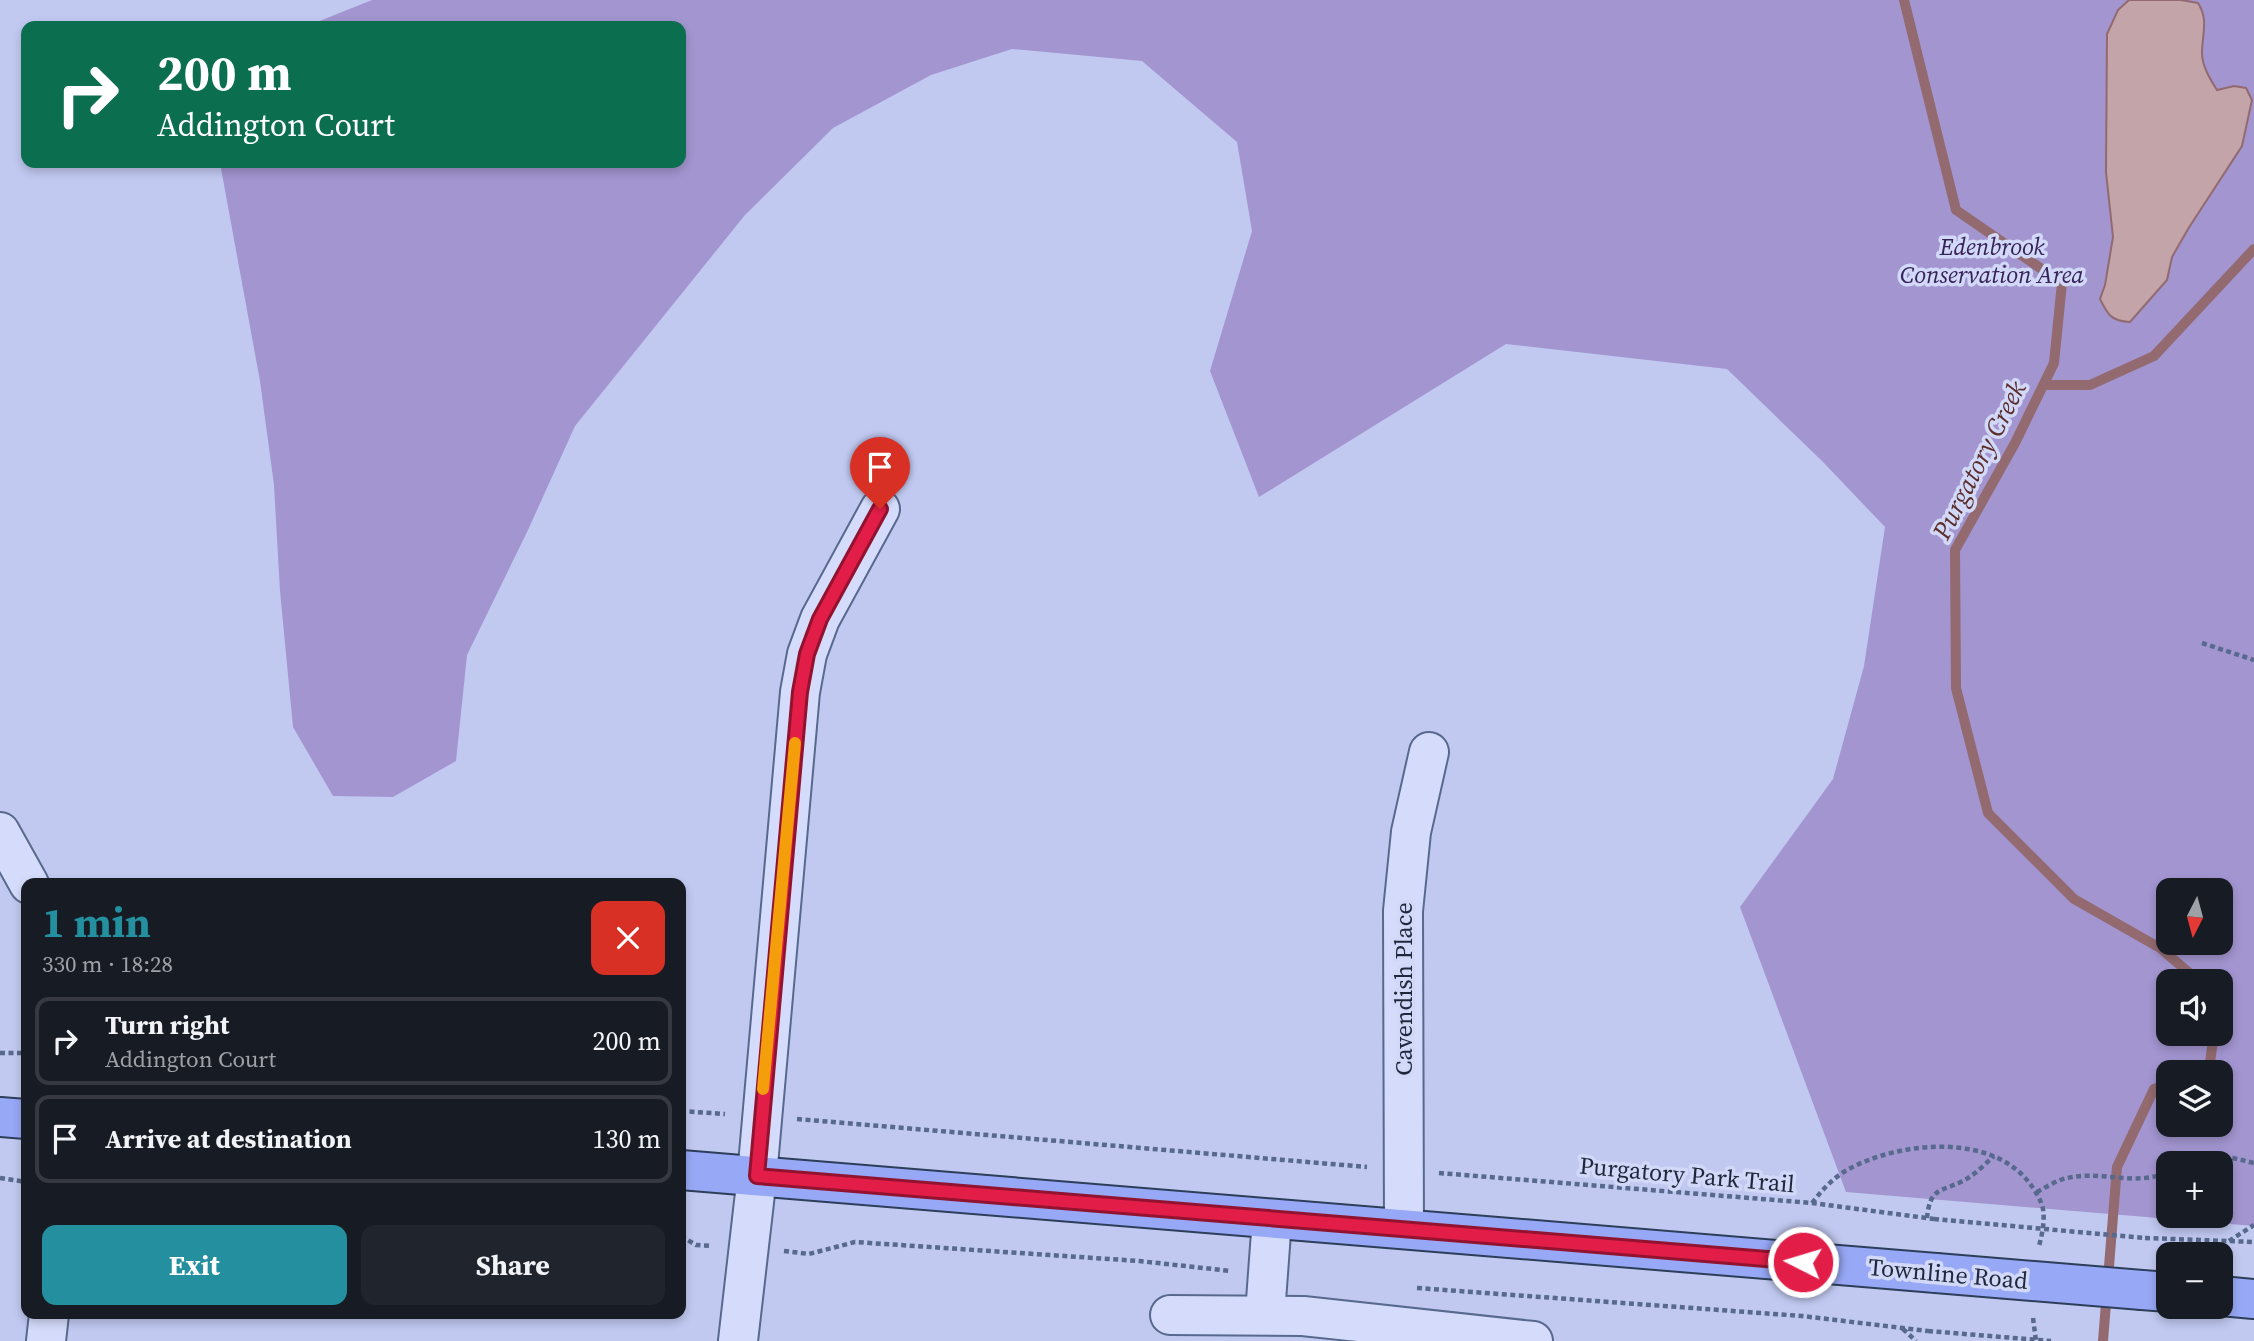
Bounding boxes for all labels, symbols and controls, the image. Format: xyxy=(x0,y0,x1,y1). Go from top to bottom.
text: 200 m xyxy=(157,39,292,106)
icon: right xyxy=(42,49,133,140)
text: Addington Court xyxy=(157,103,395,147)
park label: Edenbrook Conservation Area xyxy=(1900,230,2084,291)
water label: Purgatory Creek xyxy=(1923,374,2035,546)
pin xyxy=(850,437,910,509)
icon: arrive xyxy=(861,448,899,486)
north arrow xyxy=(2156,878,2233,956)
map controls xyxy=(2156,878,2233,1319)
text: 1 min xyxy=(42,893,151,951)
button: close xyxy=(591,901,665,975)
street label: Cavendish Place xyxy=(1387,902,1420,1076)
text: 330 m · 18:28 xyxy=(42,948,173,980)
button: sound xyxy=(2156,969,2233,1046)
text: Turn right xyxy=(105,1007,229,1043)
icon: right xyxy=(46,1022,84,1060)
text: 200 m xyxy=(593,1023,661,1059)
text: Addington Court xyxy=(105,1043,276,1075)
button: layers xyxy=(2156,1060,2233,1137)
icon: arrive xyxy=(46,1120,84,1158)
text: Arrive at destination xyxy=(105,1121,352,1157)
text: 130 m xyxy=(593,1121,661,1157)
street label: Purgatory Park Trail xyxy=(1578,1149,1796,1200)
button: + xyxy=(2156,1151,2233,1228)
button: Exit xyxy=(42,1225,347,1305)
button: Share xyxy=(361,1225,665,1305)
position arrow xyxy=(1766,1225,1840,1299)
button: − xyxy=(2156,1242,2233,1319)
street label: Townline Road xyxy=(1867,1250,2030,1297)

